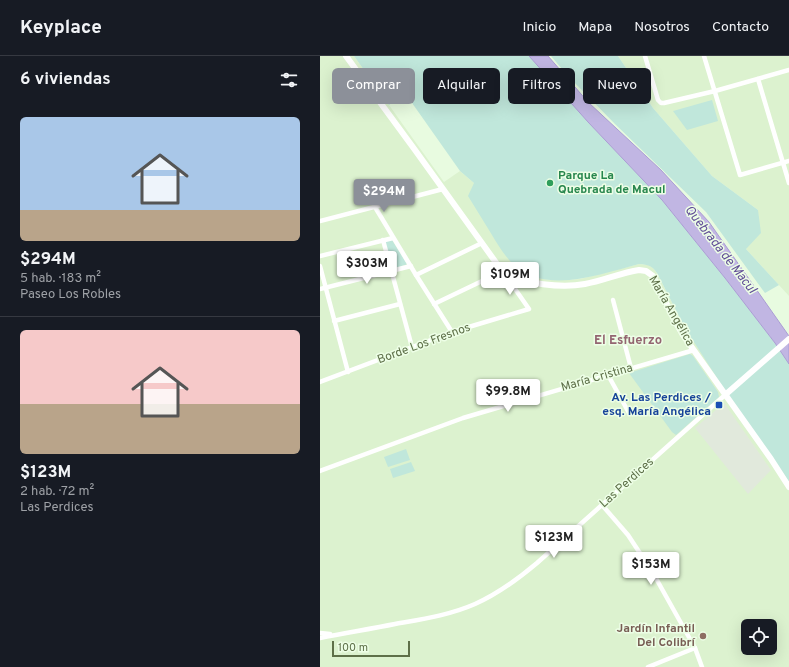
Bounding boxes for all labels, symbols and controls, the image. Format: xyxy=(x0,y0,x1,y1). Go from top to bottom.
text: Keyplace xyxy=(20,16,102,40)
text: Inicio xyxy=(523,19,556,36)
text: Mapa xyxy=(578,19,612,36)
text: Nosotros xyxy=(634,19,690,36)
text: Contacto xyxy=(712,19,769,36)
chip: Comprar xyxy=(332,68,415,104)
chip: Alquilar xyxy=(423,68,500,104)
chip: Filtros xyxy=(508,68,575,104)
chip: Nuevo xyxy=(583,68,651,104)
text: 6 viviendas xyxy=(20,69,111,91)
icon: filters xyxy=(278,69,300,91)
icon: home xyxy=(124,143,196,215)
place label: Parque La Quebrada de Macul xyxy=(558,168,666,198)
marker: Parque La Quebrada de Macul xyxy=(545,178,555,188)
pin: $294M xyxy=(356,179,412,213)
text: $294M xyxy=(363,184,405,200)
water label: Quebrada de Macul xyxy=(681,203,760,298)
text: $294M xyxy=(20,249,76,271)
pin: $303M xyxy=(339,251,395,285)
text: $303M xyxy=(346,256,388,272)
pin: $109M xyxy=(482,262,538,296)
text: $109M xyxy=(490,267,530,283)
text: 5 hab. · 183 m² xyxy=(20,271,101,287)
street label: María Angélica xyxy=(644,273,698,349)
text: Paseo Los Robles xyxy=(20,287,121,303)
street label: Borde Los Fresnos xyxy=(375,320,473,368)
district label: El Esfuerzo xyxy=(594,333,662,349)
icon: home xyxy=(124,356,196,428)
street label: María Cristina xyxy=(559,360,635,396)
pin: $99.8M xyxy=(475,379,541,413)
text: $99.8M xyxy=(485,384,531,400)
place label: Av. Las Perdices / esq. María Angélica xyxy=(602,390,712,420)
marker: Av. Las Perdices / esq. María Angélica xyxy=(714,400,724,410)
street label: Las Perdices xyxy=(596,454,658,512)
text: $123M xyxy=(20,462,71,484)
text: 2 hab. · 72 m² xyxy=(20,484,94,500)
text: Las Perdices xyxy=(20,500,94,516)
pin: $123M xyxy=(526,525,582,559)
text: $123M xyxy=(534,530,574,546)
pin: $153M xyxy=(623,552,679,586)
text: $153M xyxy=(631,557,671,573)
map controls xyxy=(741,619,777,655)
button: locate xyxy=(741,619,777,655)
place label: Jardín Infantil Del Colibrí xyxy=(616,621,697,651)
marker: Jardín Infantil Del Colibrí xyxy=(698,631,708,641)
scale bar xyxy=(332,639,410,658)
text: 100 m xyxy=(338,641,368,655)

